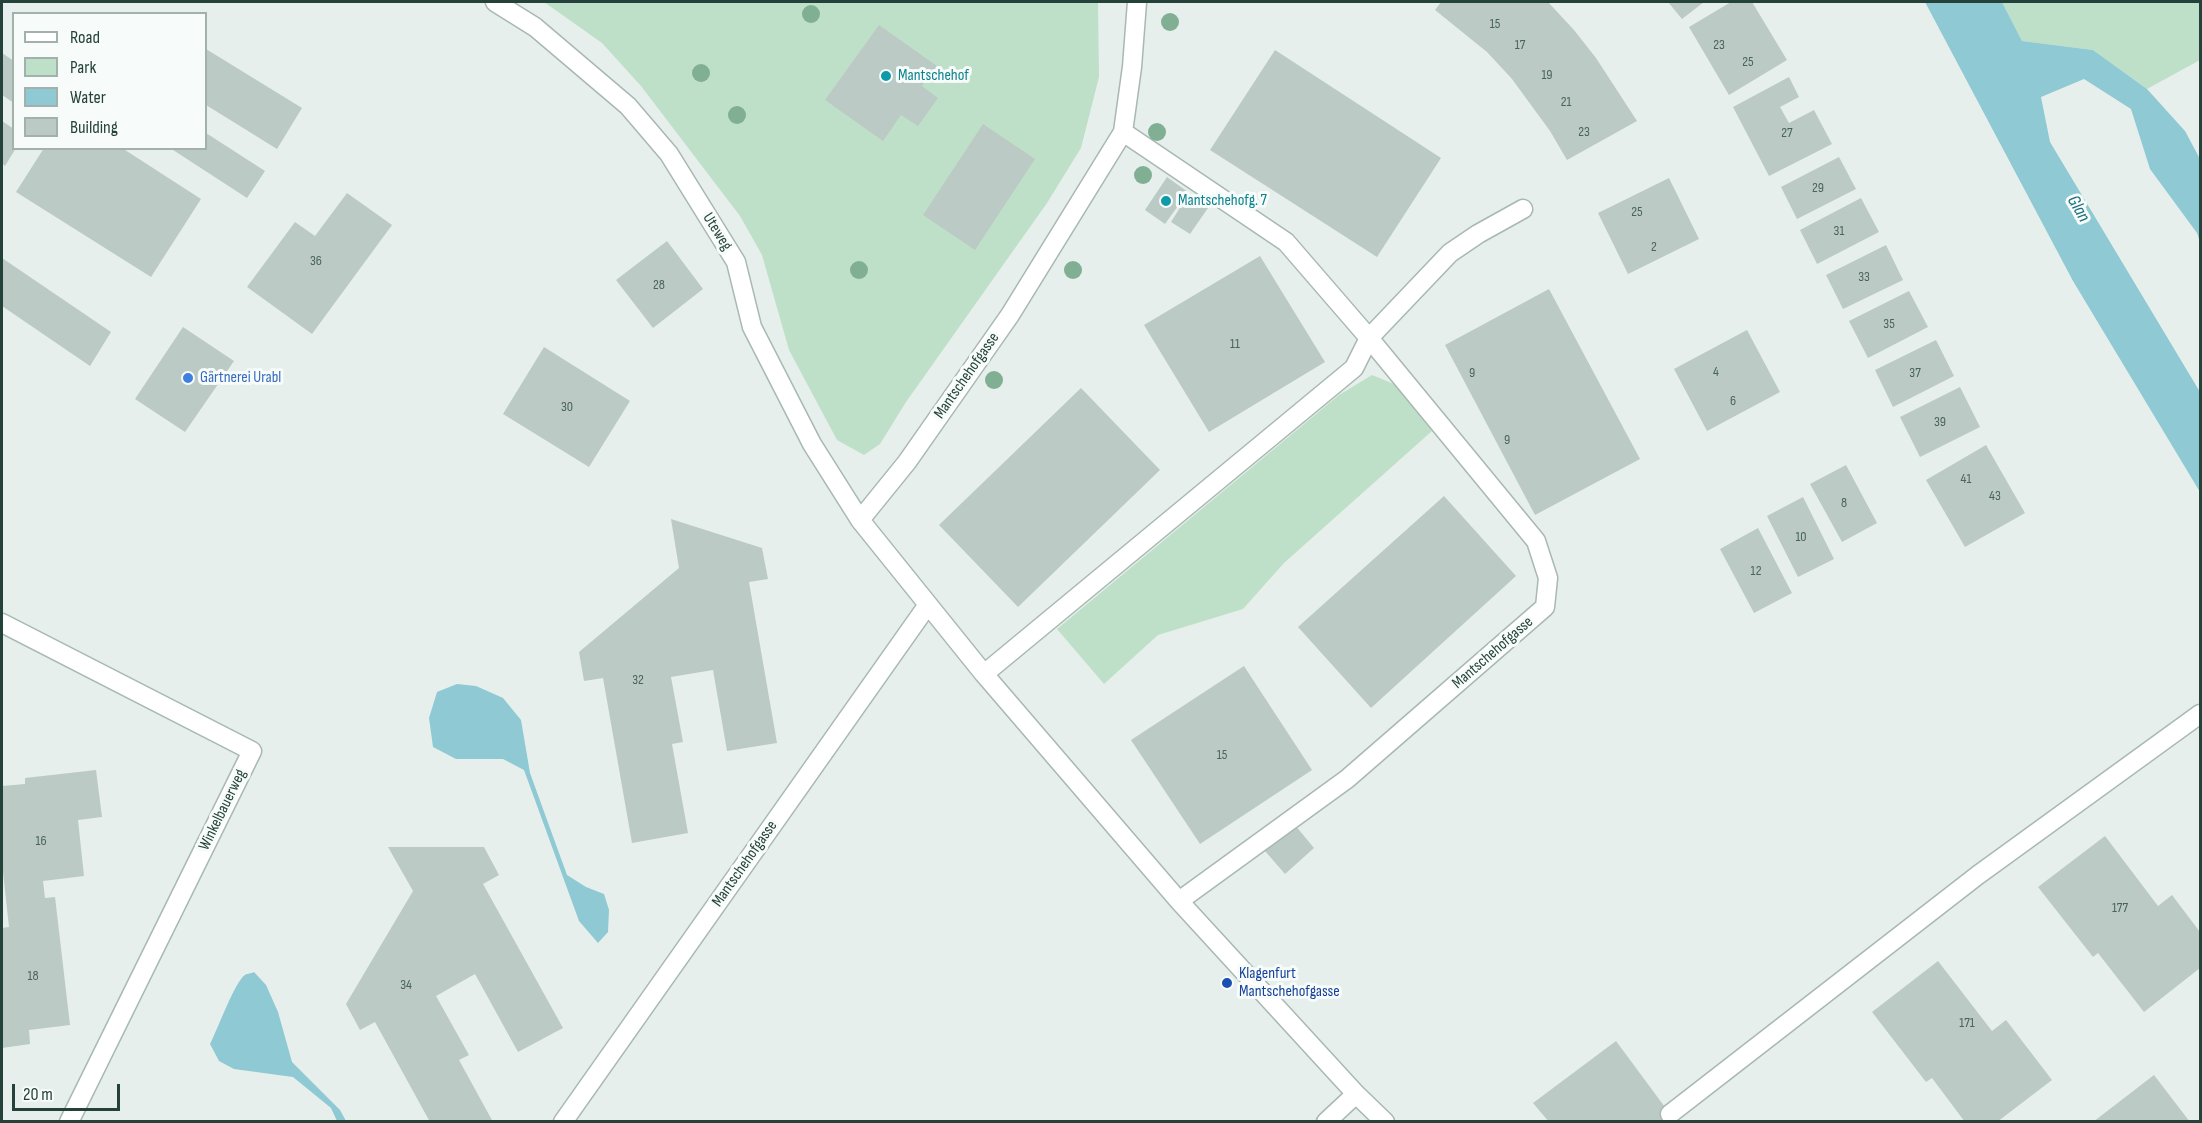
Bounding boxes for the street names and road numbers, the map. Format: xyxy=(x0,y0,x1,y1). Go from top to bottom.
street label: Uteweg xyxy=(698,210,736,254)
street label: Mantschehofgasse xyxy=(930,329,1004,423)
street label: Mantschehofgasse xyxy=(1449,613,1537,693)
street label: Winkelbauerweg xyxy=(195,766,251,854)
street label: Mantschehofgasse xyxy=(708,817,782,911)

